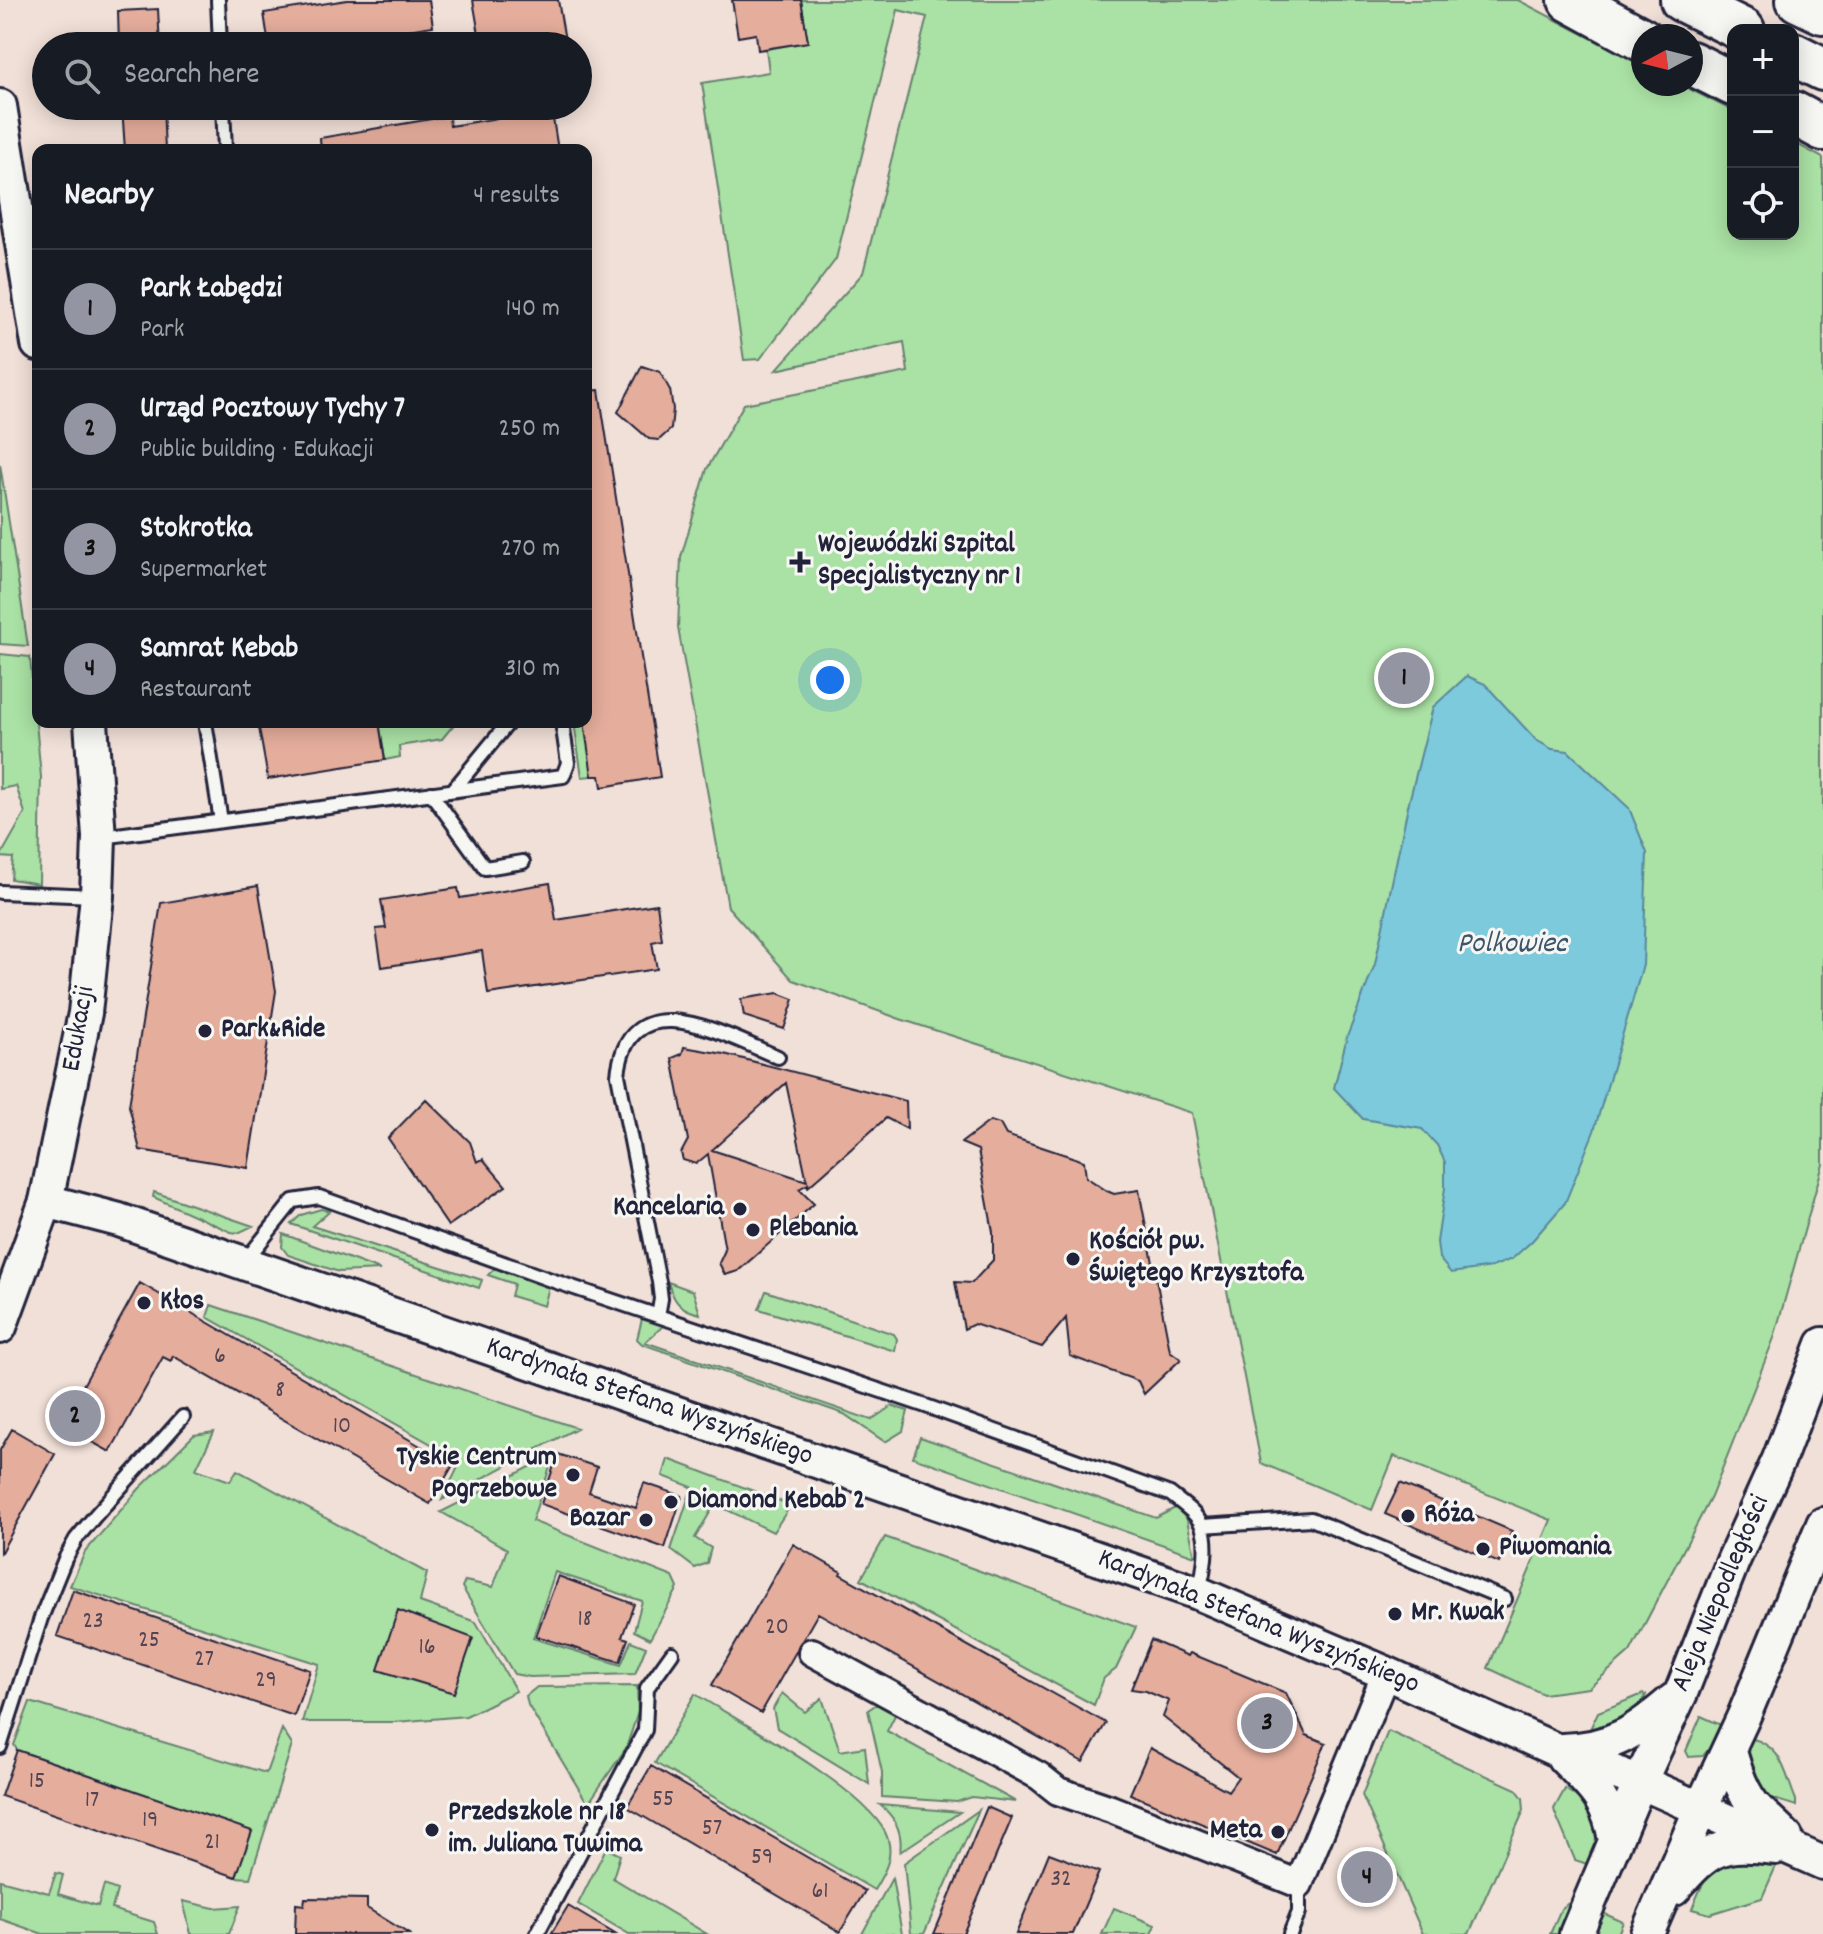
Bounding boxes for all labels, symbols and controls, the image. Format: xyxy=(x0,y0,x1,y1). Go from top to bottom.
north arrow xyxy=(1631,24,1703,96)
map controls xyxy=(1727,24,1799,240)
button: + xyxy=(1727,24,1799,96)
search box xyxy=(32,32,592,120)
icon: search xyxy=(60,54,104,98)
text: Search here xyxy=(124,55,260,98)
button: − xyxy=(1727,96,1799,168)
button: locate xyxy=(1727,168,1799,240)
text: Nearby xyxy=(64,172,153,221)
text: 4 results xyxy=(473,178,560,215)
text: Park Łabędzi xyxy=(140,269,282,312)
text: 1 xyxy=(87,291,93,328)
text: 140 m xyxy=(506,291,560,328)
text: Park xyxy=(140,312,184,349)
text: Urząd Pocztowy Tychy 7 xyxy=(140,389,405,432)
text: 2 xyxy=(84,411,96,448)
text: 250 m xyxy=(499,411,560,448)
text: Public building · Edukacji xyxy=(140,432,373,469)
text: Stokrotka xyxy=(140,509,252,552)
place label: Wojewódzki Szpital Specjalistyczny nr 1 xyxy=(818,526,1021,598)
text: 3 xyxy=(84,531,96,568)
text: 270 m xyxy=(501,531,560,568)
marker: Wojewódzki Szpital Specjalistyczny nr 1 xyxy=(789,551,811,573)
text: Supermarket xyxy=(140,552,267,589)
text: Samrat Kebab xyxy=(140,629,298,672)
pin: 1 xyxy=(1378,648,1430,708)
text: 4 xyxy=(85,651,95,688)
text: 310 m xyxy=(505,651,560,688)
your location xyxy=(810,660,850,700)
text: Restaurant xyxy=(140,672,252,709)
water label: Polkowiec xyxy=(1457,924,1569,967)
street label: Edukacji xyxy=(53,983,107,1075)
place label: Park&Ride xyxy=(221,1011,325,1051)
marker: Park&Ride xyxy=(196,1022,214,1040)
place label: Kancelaria xyxy=(613,1189,725,1229)
marker: Kancelaria xyxy=(731,1200,749,1218)
place label: Plebania xyxy=(769,1210,858,1250)
marker: Plebania xyxy=(744,1221,762,1239)
place label: Kościół pw. Świętego Krzysztofa xyxy=(1089,1223,1304,1295)
marker: Kościół pw. Świętego Krzysztofa xyxy=(1064,1250,1082,1268)
place label: Kłos xyxy=(160,1283,204,1323)
marker: Kłos xyxy=(135,1294,153,1312)
street label: Kardynała Stefana Wyszyńskiego xyxy=(480,1328,818,1478)
house number: 6 xyxy=(214,1340,226,1374)
house number: 8 xyxy=(275,1374,285,1408)
pin: 2 xyxy=(49,1386,101,1446)
house number: 10 xyxy=(333,1410,351,1444)
place label: Tyskie Centrum Pogrzebowe xyxy=(396,1439,557,1511)
marker: Tyskie Centrum Pogrzebowe xyxy=(564,1466,582,1484)
place label: Diamond Kebab 2 xyxy=(687,1482,865,1522)
street label: Aleja Niepodległości xyxy=(1663,1489,1781,1699)
marker: Diamond Kebab 2 xyxy=(662,1493,680,1511)
place label: Róża xyxy=(1424,1496,1475,1536)
place label: Bazar xyxy=(569,1500,631,1540)
marker: Róża xyxy=(1399,1507,1417,1525)
marker: Bazar xyxy=(637,1511,655,1529)
place label: Piwomania xyxy=(1499,1529,1612,1569)
street label: Kardynała Stefana Wyszyńskiego xyxy=(1091,1540,1425,1706)
marker: Piwomania xyxy=(1474,1540,1492,1558)
place label: Mr. Kwak xyxy=(1411,1594,1504,1634)
house number: 18 xyxy=(578,1603,592,1637)
house number: 23 xyxy=(82,1605,104,1639)
marker: Mr. Kwak xyxy=(1386,1605,1404,1623)
house number: 20 xyxy=(765,1611,789,1645)
house number: 25 xyxy=(138,1624,160,1658)
house number: 16 xyxy=(418,1631,436,1665)
house number: 27 xyxy=(194,1643,214,1677)
house number: 29 xyxy=(255,1664,277,1698)
pin: 3 xyxy=(1241,1693,1293,1753)
house number: 15 xyxy=(29,1765,45,1799)
house number: 55 xyxy=(652,1783,674,1817)
house number: 17 xyxy=(85,1784,99,1818)
place label: Przedszkole nr 18 im. Juliana Tuwima xyxy=(448,1794,643,1866)
house number: 19 xyxy=(142,1804,158,1838)
house number: 57 xyxy=(702,1812,722,1846)
place label: Meta xyxy=(1210,1812,1263,1852)
marker: Przedszkole nr 18 im. Juliana Tuwima xyxy=(423,1821,441,1839)
marker: Meta xyxy=(1269,1823,1287,1841)
house number: 21 xyxy=(204,1826,220,1860)
house number: 59 xyxy=(751,1841,773,1875)
pin: 4 xyxy=(1341,1847,1393,1907)
house number: 32 xyxy=(1050,1863,1072,1897)
house number: 61 xyxy=(811,1875,829,1909)

